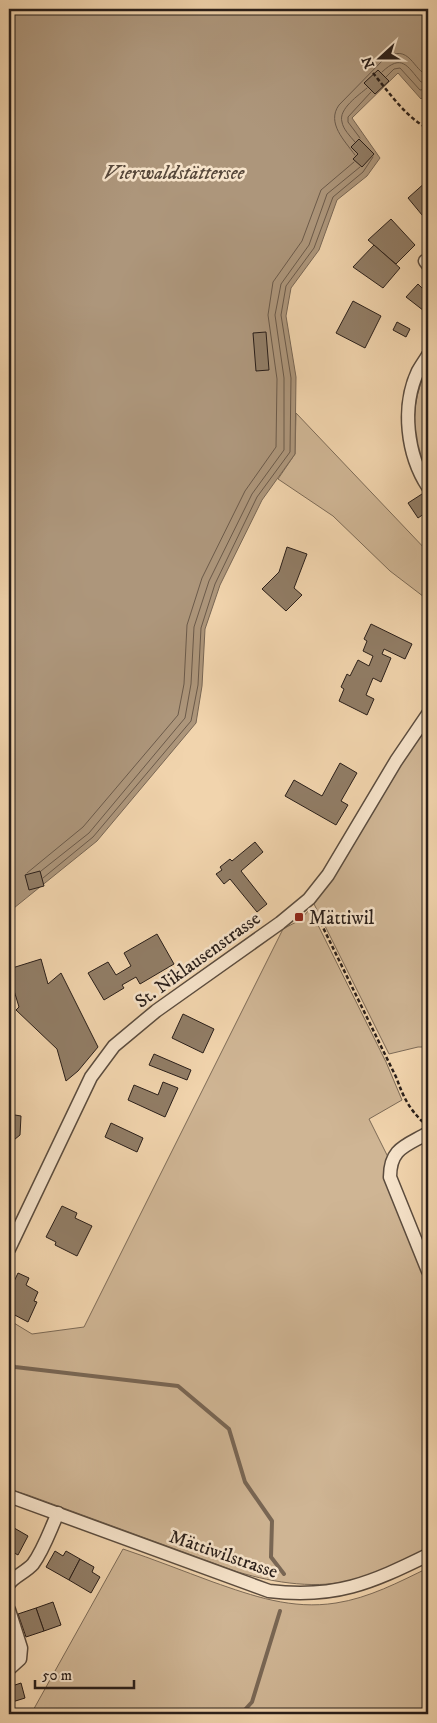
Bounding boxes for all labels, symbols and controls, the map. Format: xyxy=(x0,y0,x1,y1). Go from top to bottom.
north arrow xyxy=(354,32,404,82)
text: N xyxy=(358,53,379,71)
water label: Vierwaldstättersee xyxy=(104,161,245,186)
street label: St. Niklausenstrasse xyxy=(131,907,265,1013)
place label: Mättiwil xyxy=(309,907,375,930)
marker: Mättiwil xyxy=(293,911,305,923)
street label: Mättiwilstrasse xyxy=(166,1525,281,1584)
scale bar xyxy=(35,1658,134,1690)
text: 50 m xyxy=(42,1666,72,1685)

